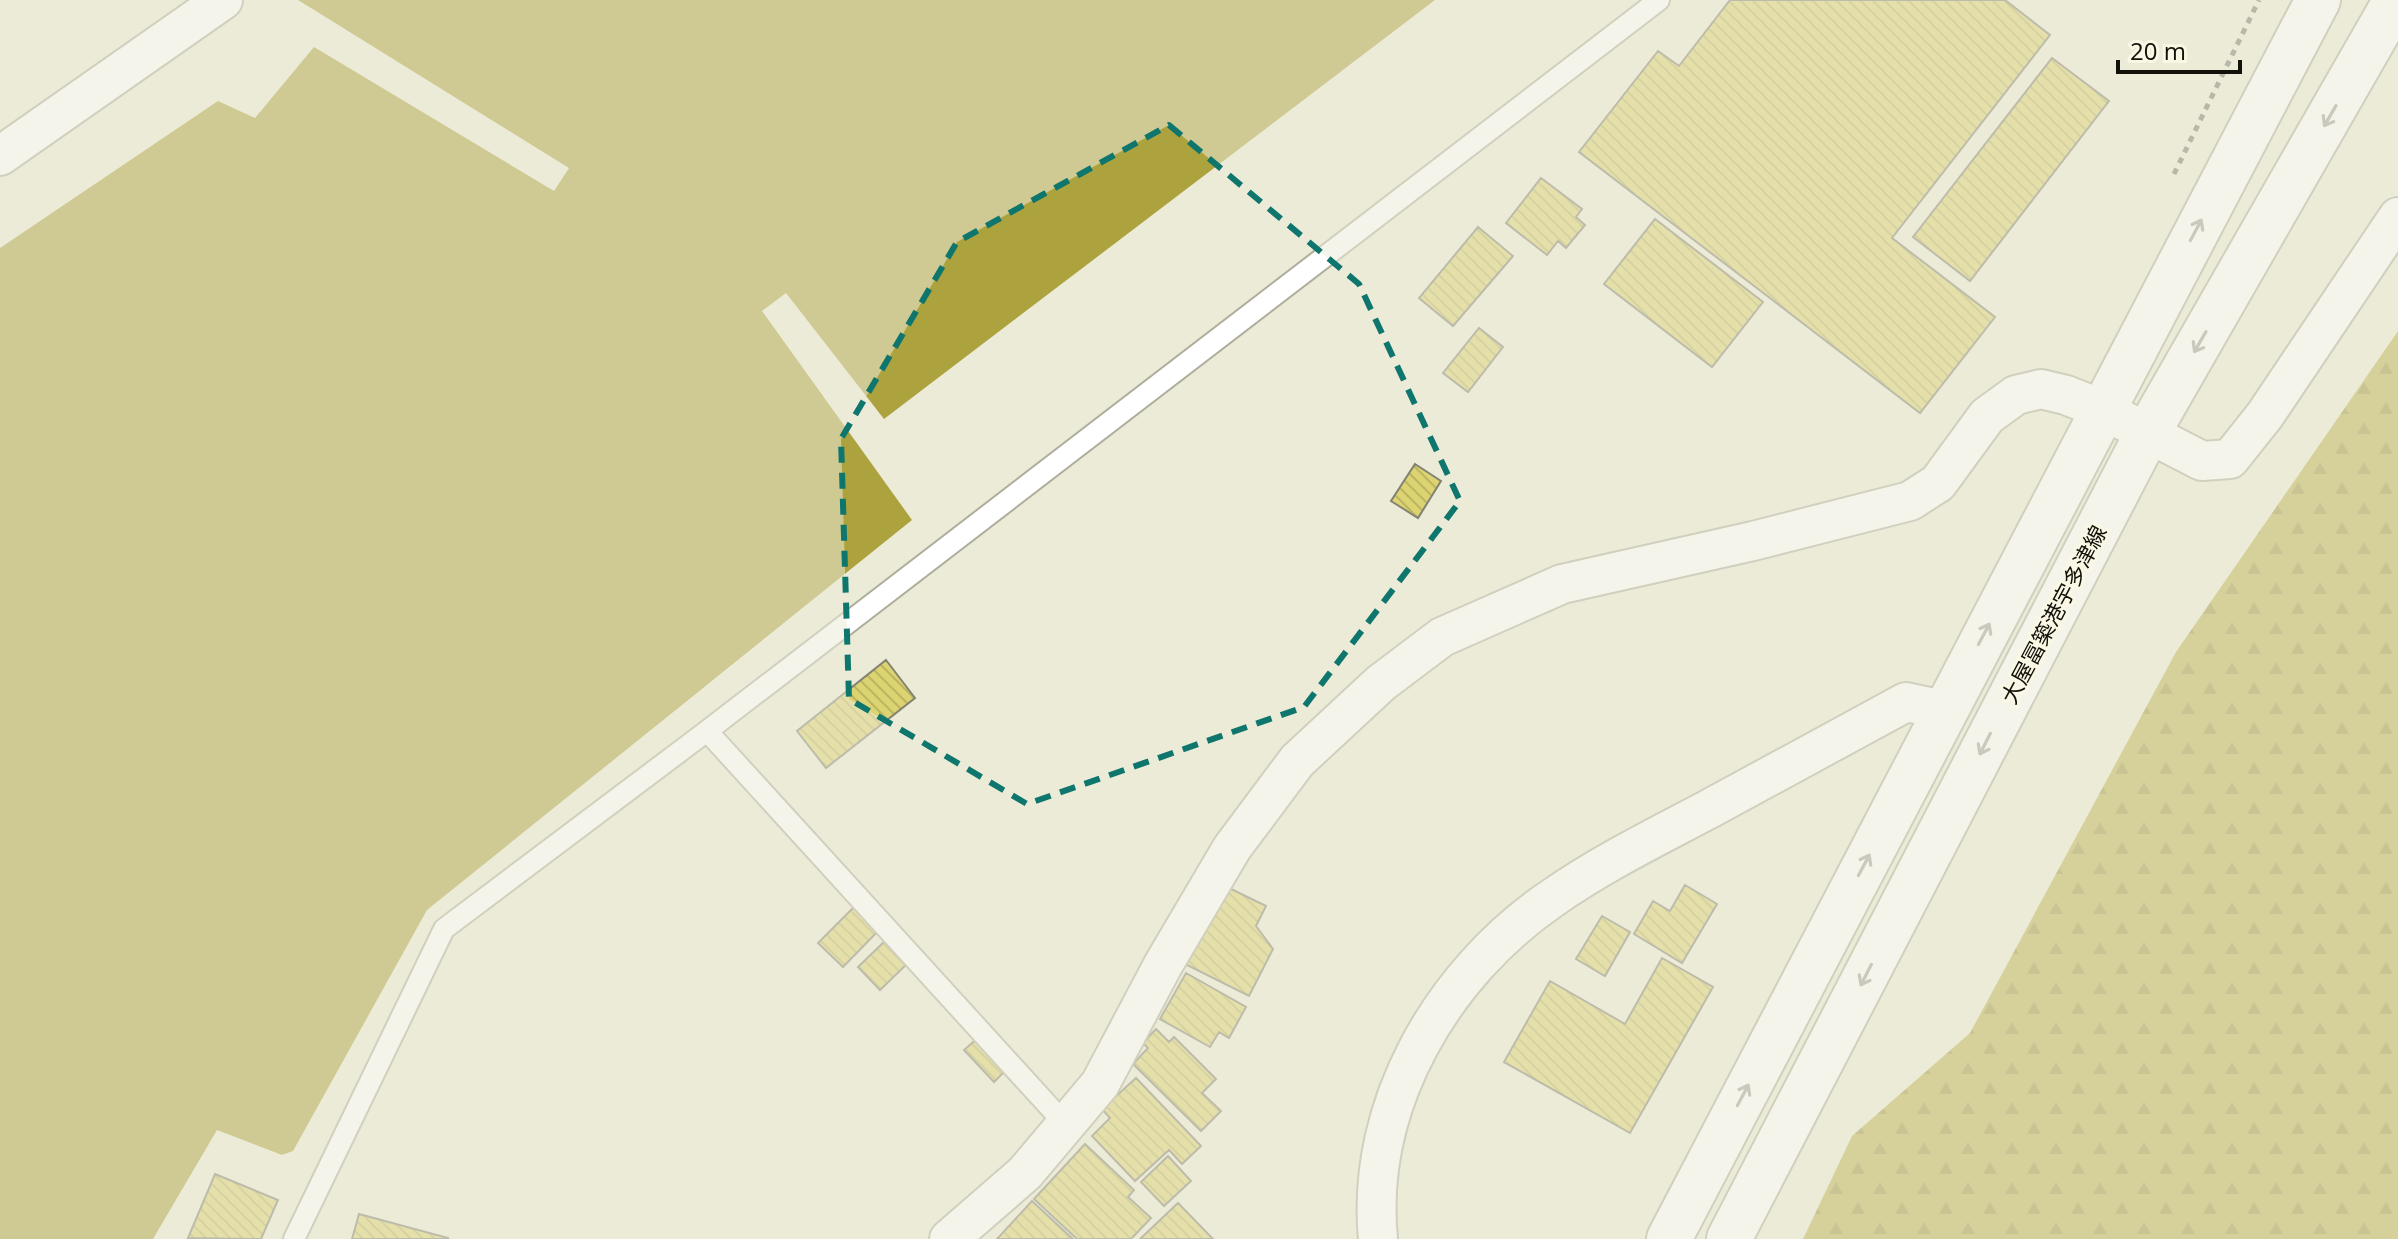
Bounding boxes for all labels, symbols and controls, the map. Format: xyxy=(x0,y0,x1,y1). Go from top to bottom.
scale bar xyxy=(2118,24,2240,74)
text: 20 m xyxy=(2130,34,2186,67)
one-way arrow xyxy=(2322,104,2338,127)
one-way arrow xyxy=(2189,219,2204,243)
one-way arrow xyxy=(2192,329,2207,353)
street label: 大屋冨築港宇多津線 xyxy=(1993,520,2113,708)
one-way arrow xyxy=(1976,623,1992,646)
one-way arrow xyxy=(1977,731,1993,755)
one-way arrow xyxy=(1856,853,1872,877)
one-way arrow xyxy=(1857,962,1873,986)
one-way arrow xyxy=(1736,1084,1752,1107)

